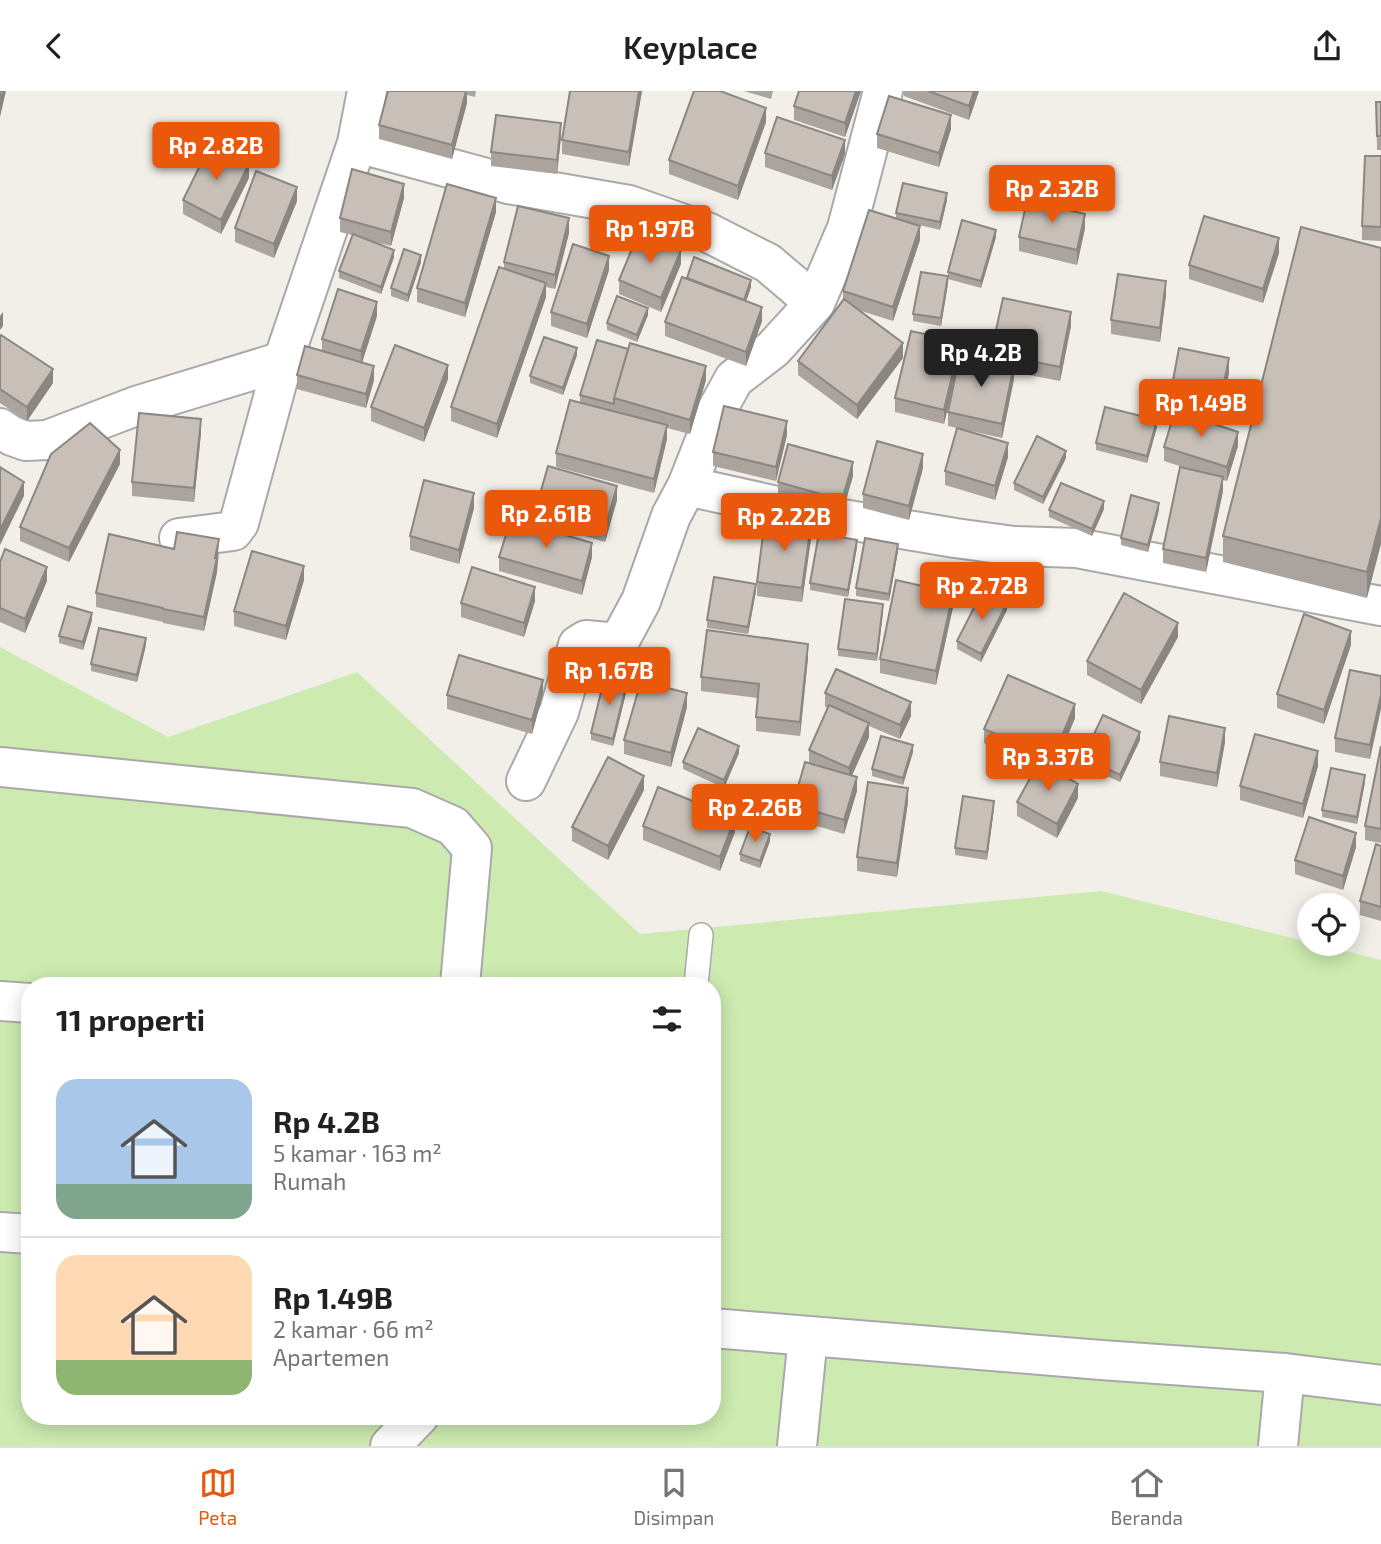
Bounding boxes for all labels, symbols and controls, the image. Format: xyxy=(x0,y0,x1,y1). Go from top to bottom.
icon: back xyxy=(35,27,73,65)
text: Keyplace xyxy=(623,27,758,65)
icon: share xyxy=(1308,27,1346,65)
pin: Rp 2.82B xyxy=(144,123,288,182)
text: Rp 2.82B xyxy=(168,131,264,159)
pin: Rp 2.32B xyxy=(980,165,1124,225)
text: Rp 2.32B xyxy=(1005,174,1099,202)
pin: Rp 1.97B xyxy=(578,205,722,265)
text: Rp 1.97B xyxy=(605,214,695,242)
pin: Rp 4.2B xyxy=(916,329,1046,389)
text: Rp 4.2B xyxy=(940,338,1022,366)
pin: Rp 1.49B xyxy=(1129,379,1273,439)
text: Rp 1.49B xyxy=(1155,388,1247,416)
pin: Rp 2.61B xyxy=(474,491,618,550)
pin: Rp 2.22B xyxy=(712,493,856,553)
text: Rp 2.61B xyxy=(501,499,591,527)
text: Rp 2.22B xyxy=(737,502,831,530)
pin: Rp 2.72B xyxy=(910,563,1054,622)
text: Rp 2.72B xyxy=(936,571,1028,599)
pin: Rp 1.67B xyxy=(537,647,681,707)
text: Rp 1.67B xyxy=(564,656,654,684)
pin: Rp 3.37B xyxy=(976,733,1120,793)
text: Rp 3.37B xyxy=(1002,742,1094,770)
pin: Rp 2.26B xyxy=(683,785,827,844)
text: Rp 2.26B xyxy=(708,793,802,821)
map controls xyxy=(1297,893,1360,956)
button: locate xyxy=(1297,893,1360,956)
icon: filters xyxy=(648,1000,686,1038)
text: 11 properti xyxy=(56,1001,205,1037)
text: Rp 4.2B xyxy=(273,1103,380,1139)
icon: home xyxy=(112,1107,196,1191)
text: 5 kamar · 163 m² xyxy=(273,1139,442,1167)
text: Rumah xyxy=(273,1167,346,1195)
text: Rp 1.49B xyxy=(273,1279,393,1315)
icon: home xyxy=(112,1283,196,1367)
text: 2 kamar · 66 m² xyxy=(273,1315,434,1343)
text: Apartemen xyxy=(273,1343,389,1371)
tab: Peta xyxy=(198,1464,237,1529)
tab: Disimpan xyxy=(633,1464,714,1529)
tab: Beranda xyxy=(1110,1464,1183,1529)

